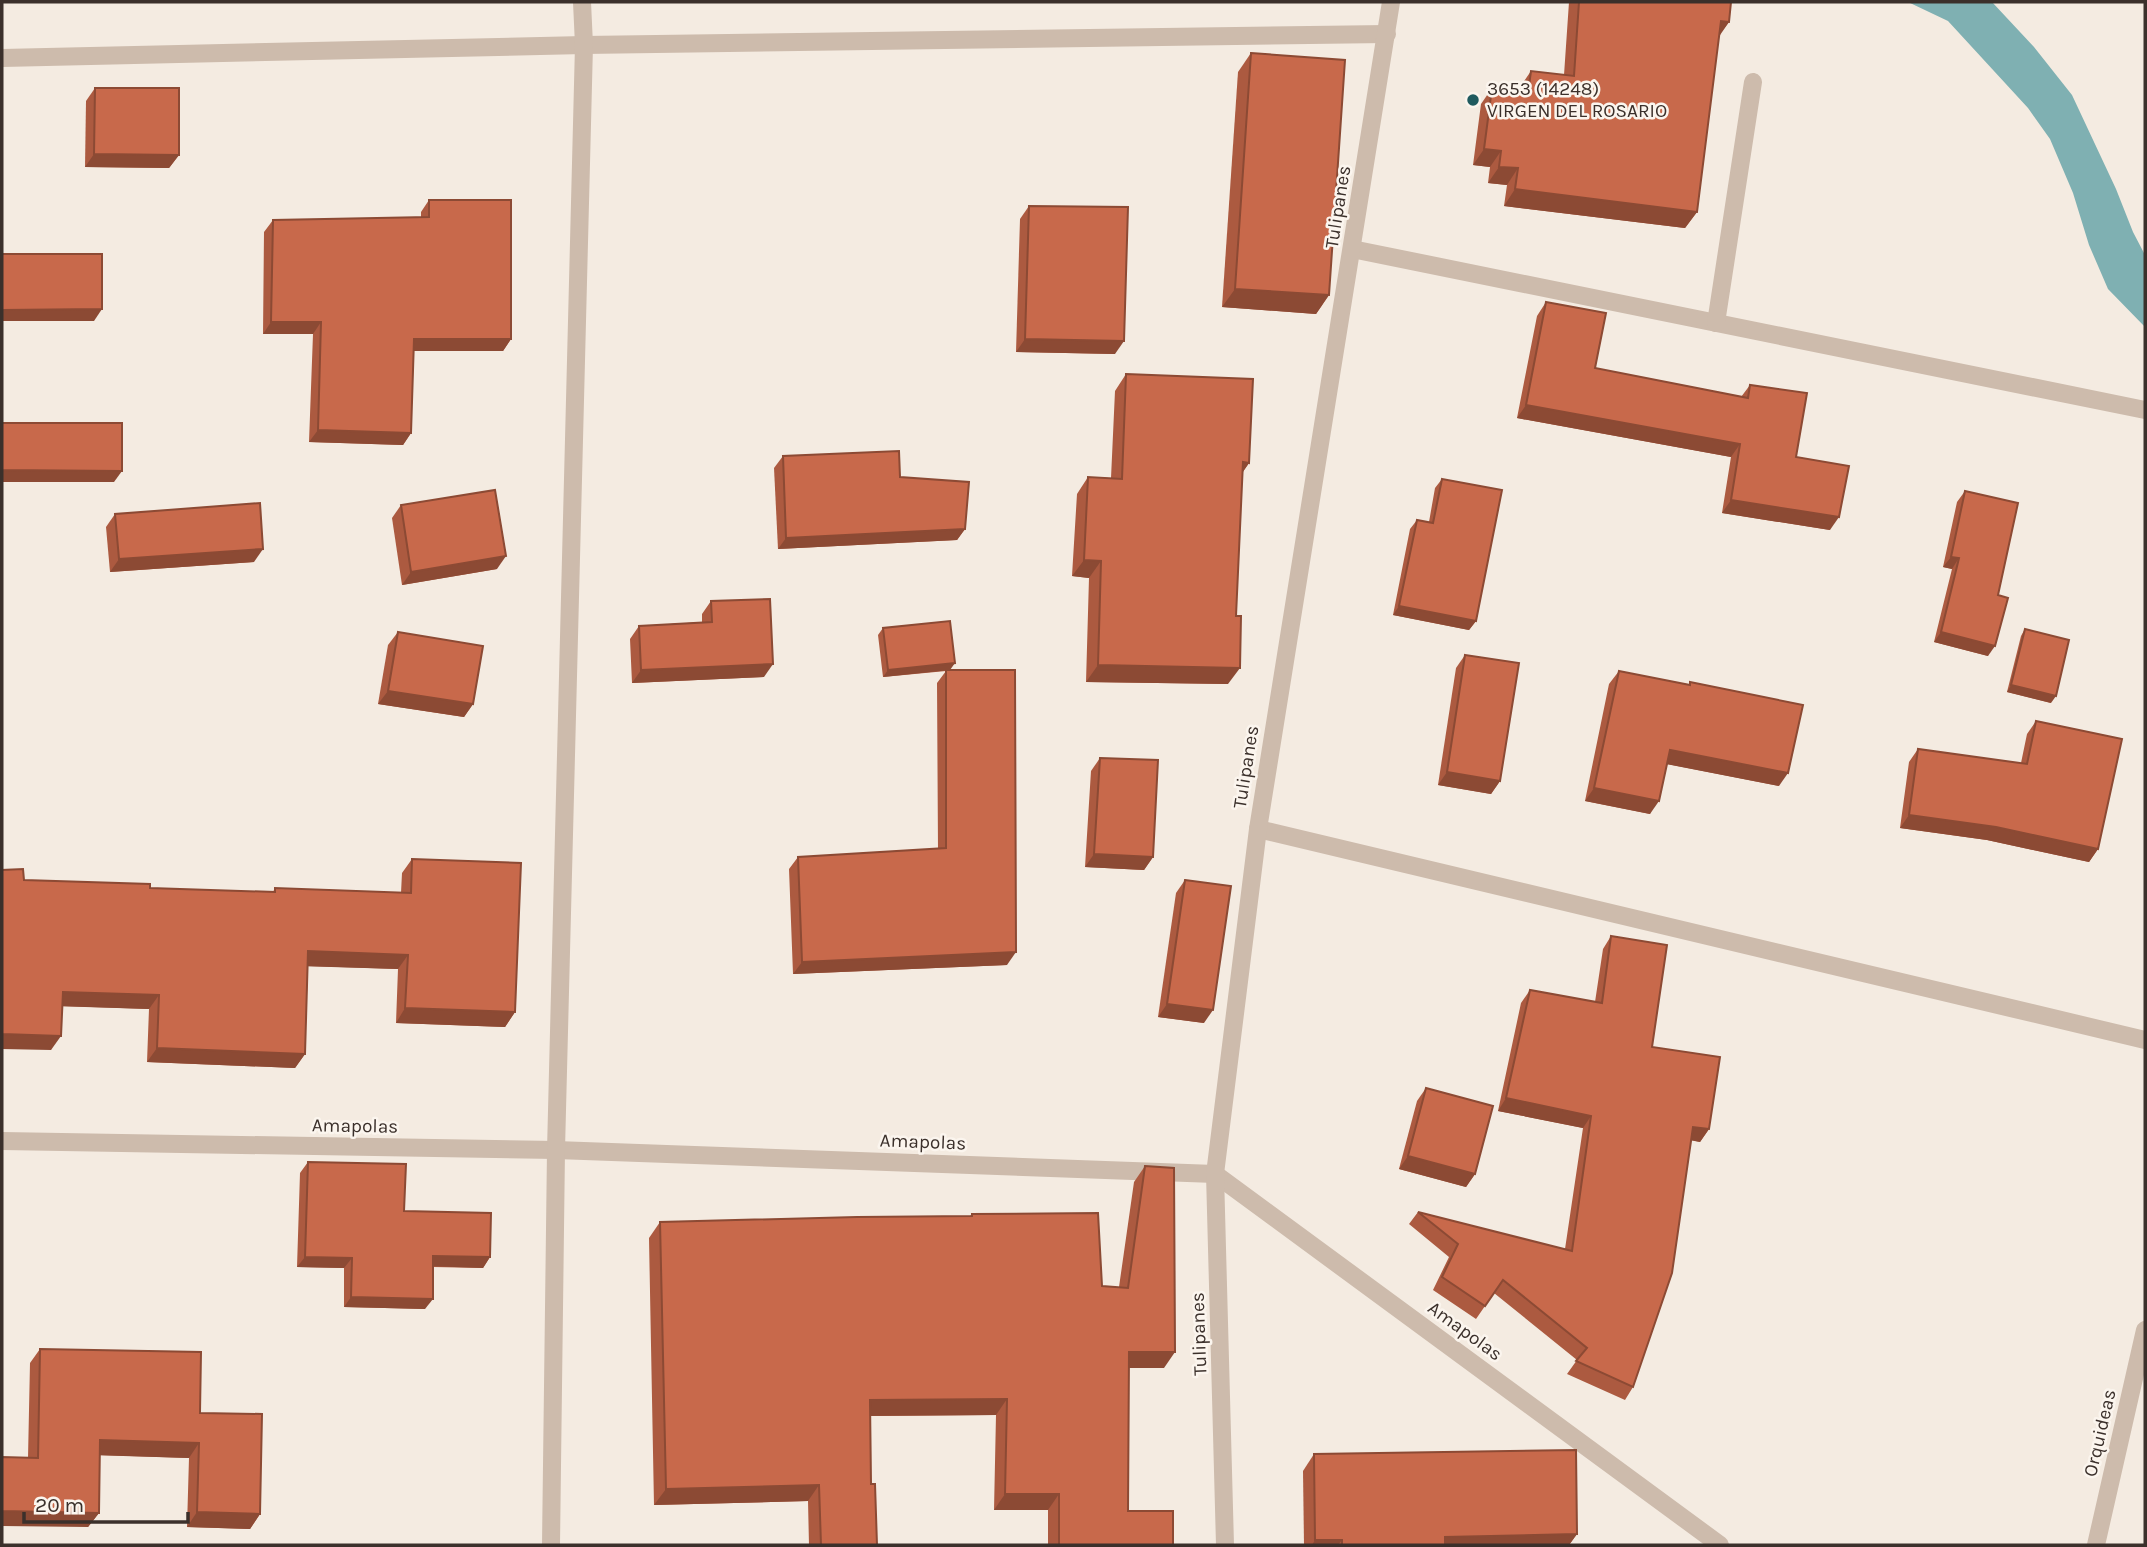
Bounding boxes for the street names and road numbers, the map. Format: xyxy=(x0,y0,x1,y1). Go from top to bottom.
street label: Tulipanes xyxy=(1321,164,1355,250)
street label: Tulipanes xyxy=(1229,724,1263,810)
street label: Amapolas xyxy=(312,1114,398,1138)
street label: Amapolas xyxy=(879,1129,967,1155)
street label: Tulipanes xyxy=(1187,1292,1211,1376)
street label: Amapolas xyxy=(1424,1297,1506,1365)
street label: Orquideas xyxy=(2079,1387,2121,1479)

